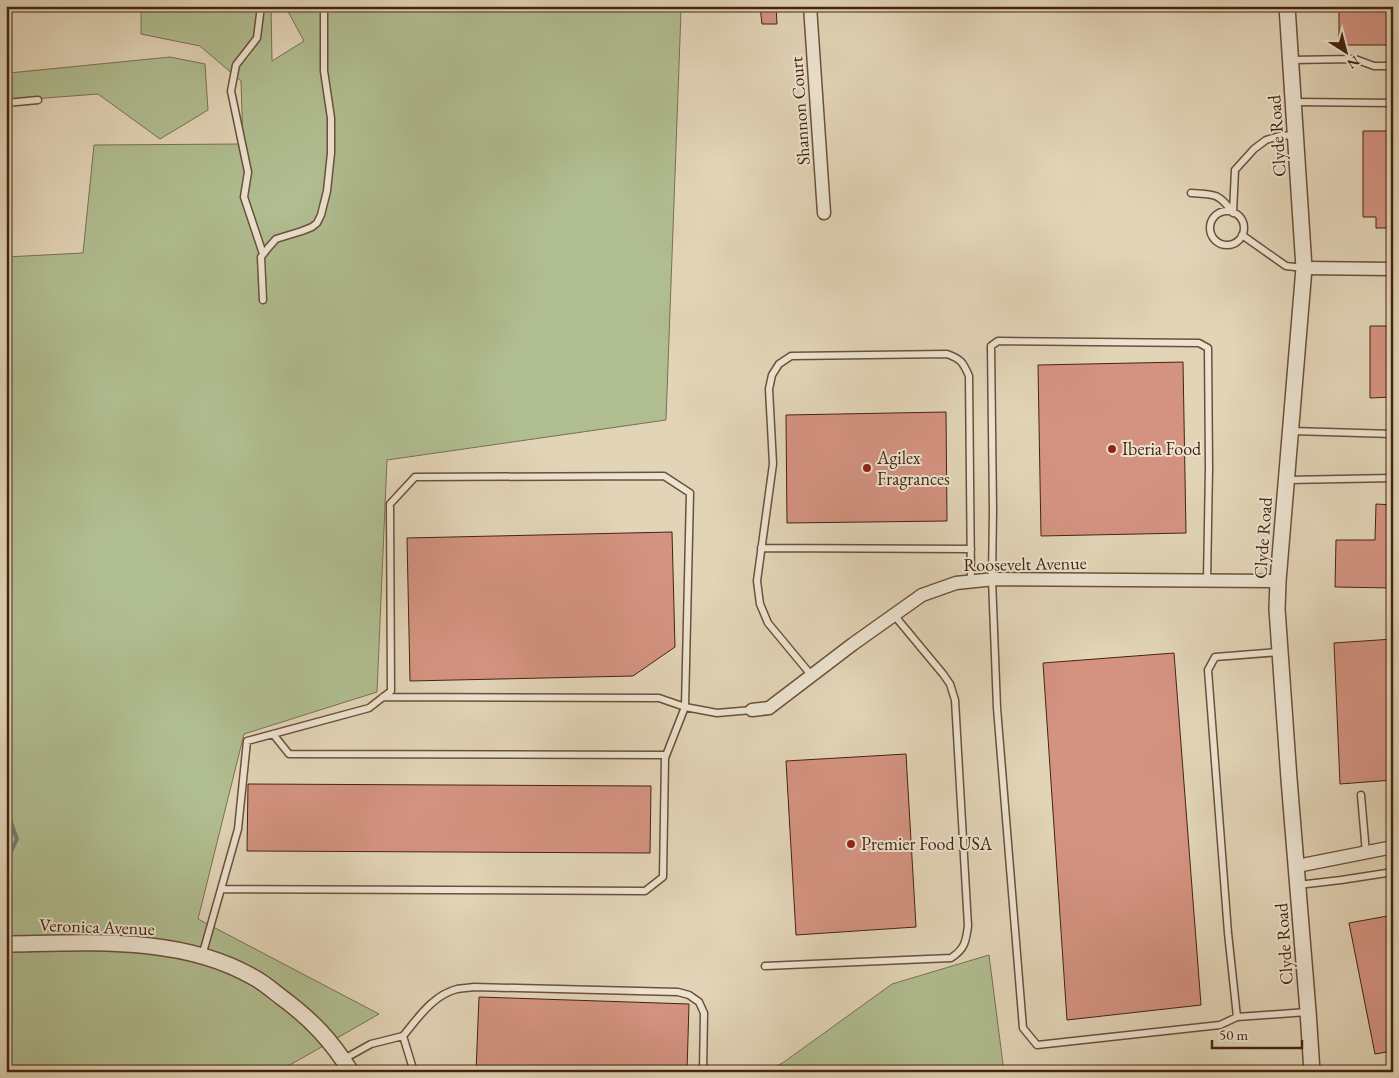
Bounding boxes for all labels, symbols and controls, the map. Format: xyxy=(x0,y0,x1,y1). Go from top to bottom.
north arrow xyxy=(1322,28,1372,78)
text: N xyxy=(1343,52,1364,74)
street label: Shannon Court xyxy=(784,56,815,166)
street label: Clyde Road xyxy=(1262,93,1291,178)
place label: Iberia Food xyxy=(1122,437,1202,460)
marker: Iberia Food xyxy=(1106,443,1118,455)
place label: Agilex Fragrances xyxy=(876,446,950,490)
marker: Agilex Fragrances xyxy=(861,462,873,474)
street label: Clyde Road xyxy=(1248,495,1277,580)
street label: Roosevelt Avenue xyxy=(963,551,1087,576)
place label: Premier Food USA xyxy=(861,832,993,855)
marker: Premier Food USA xyxy=(845,838,857,850)
street label: Clyde Road xyxy=(1269,901,1298,986)
street label: Veronica Avenue xyxy=(39,913,155,940)
scale bar xyxy=(1212,1018,1302,1050)
text: 50 m xyxy=(1219,1025,1248,1044)

